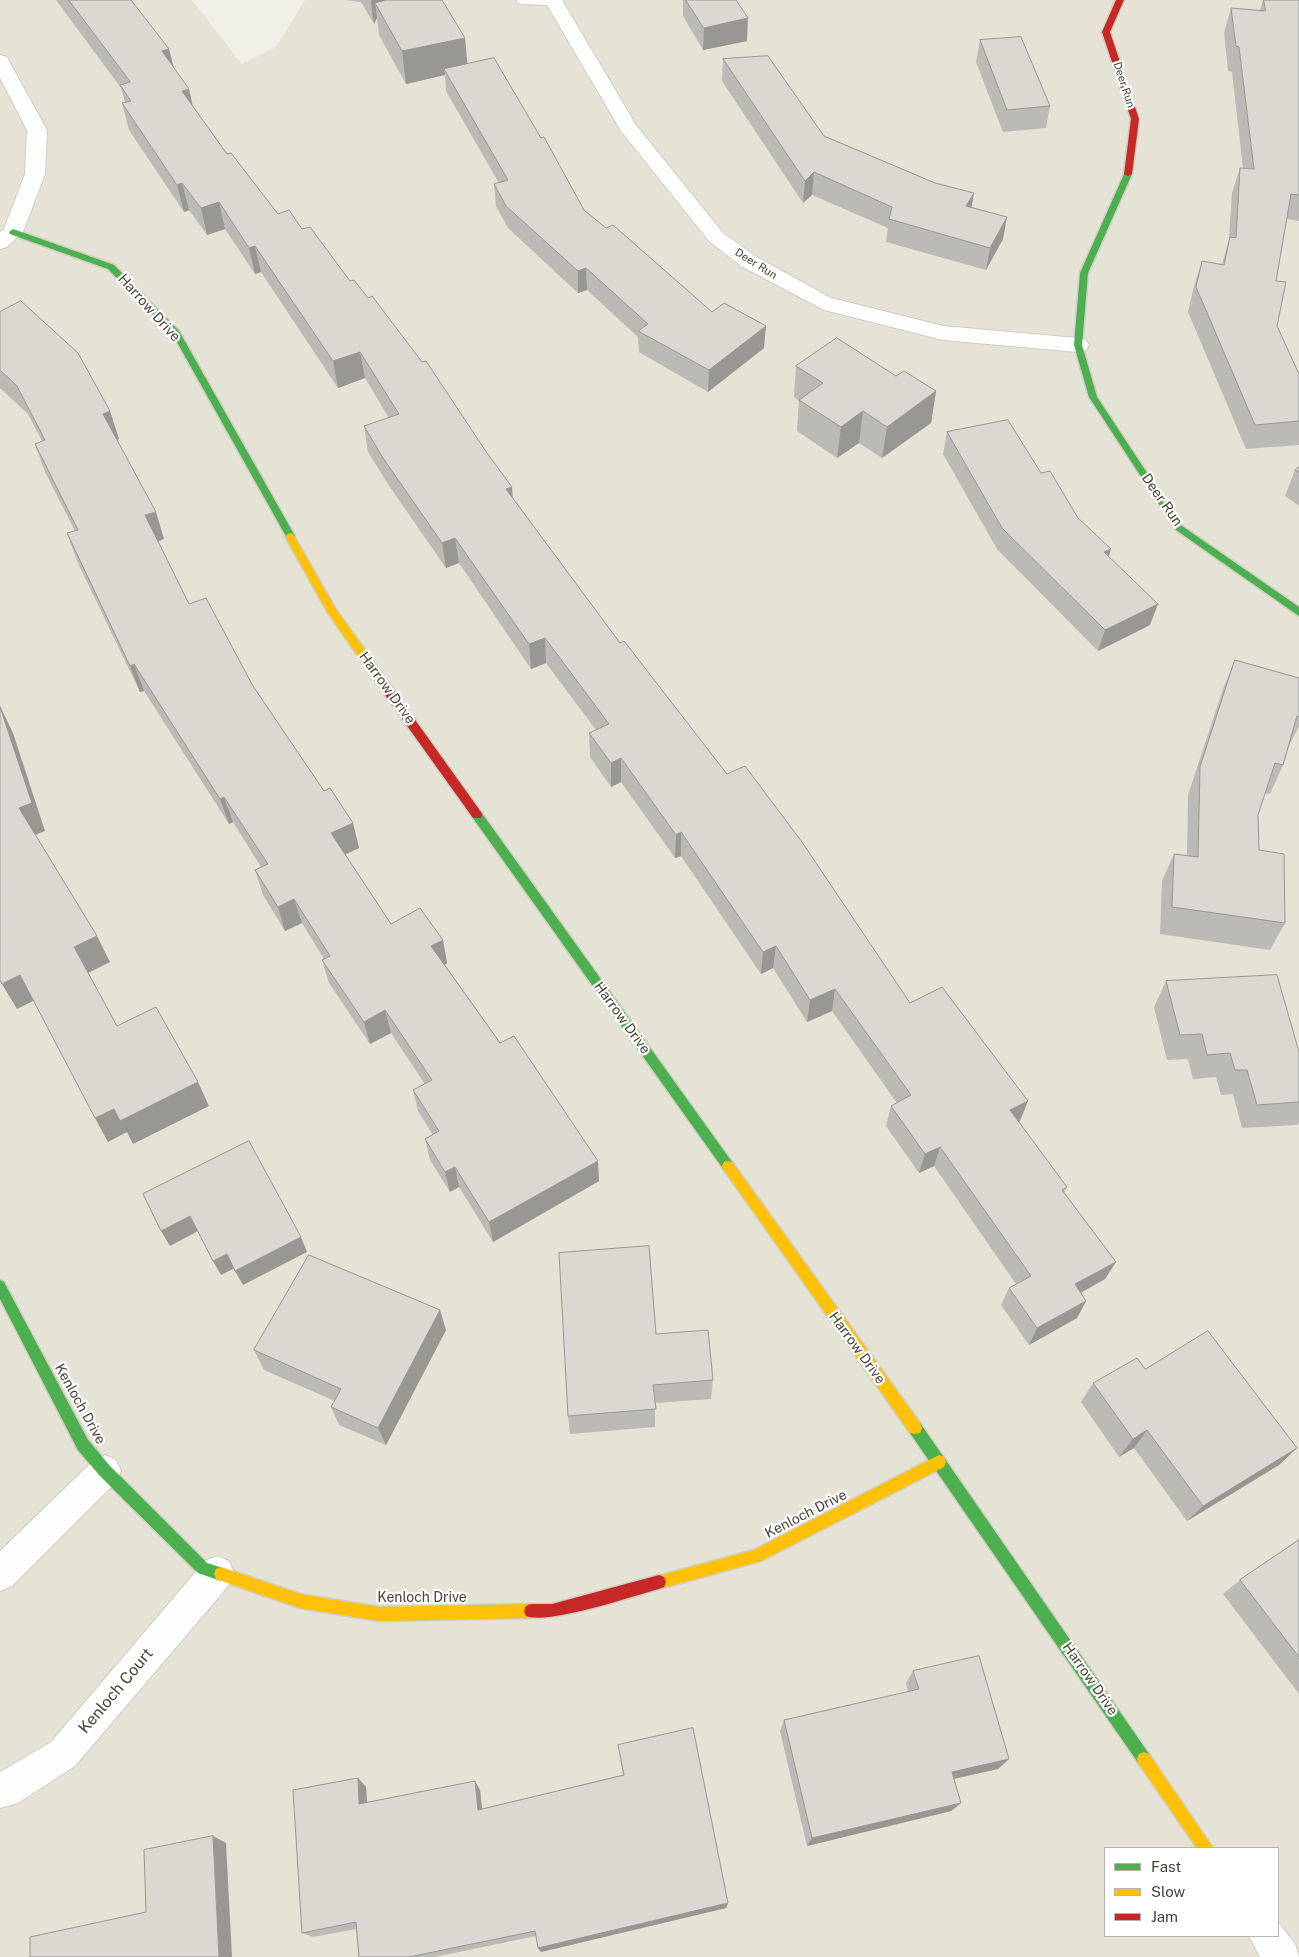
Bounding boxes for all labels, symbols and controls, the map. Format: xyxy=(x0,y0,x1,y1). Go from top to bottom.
street label: Deer Run xyxy=(1110,61,1138,109)
street label: Deer Run xyxy=(732,246,780,282)
street label: Harrow Drive xyxy=(114,271,184,345)
street label: Deer Run xyxy=(1138,471,1186,529)
street label: Harrow Drive xyxy=(355,649,419,727)
street label: Harrow Drive xyxy=(590,979,654,1057)
street label: Harrow Drive xyxy=(825,1309,889,1387)
street label: Kenloch Drive xyxy=(51,1361,109,1447)
street label: Kenloch Drive xyxy=(762,1486,850,1542)
street label: Kenloch Drive xyxy=(377,1590,467,1606)
street label: Harrow Drive xyxy=(1059,1639,1121,1719)
street label: Kenloch Court xyxy=(75,1644,157,1738)
legend xyxy=(1104,1847,1279,1937)
text: Fast xyxy=(1151,1858,1181,1875)
text: Slow xyxy=(1151,1883,1185,1900)
text: Jam xyxy=(1151,1908,1178,1925)

